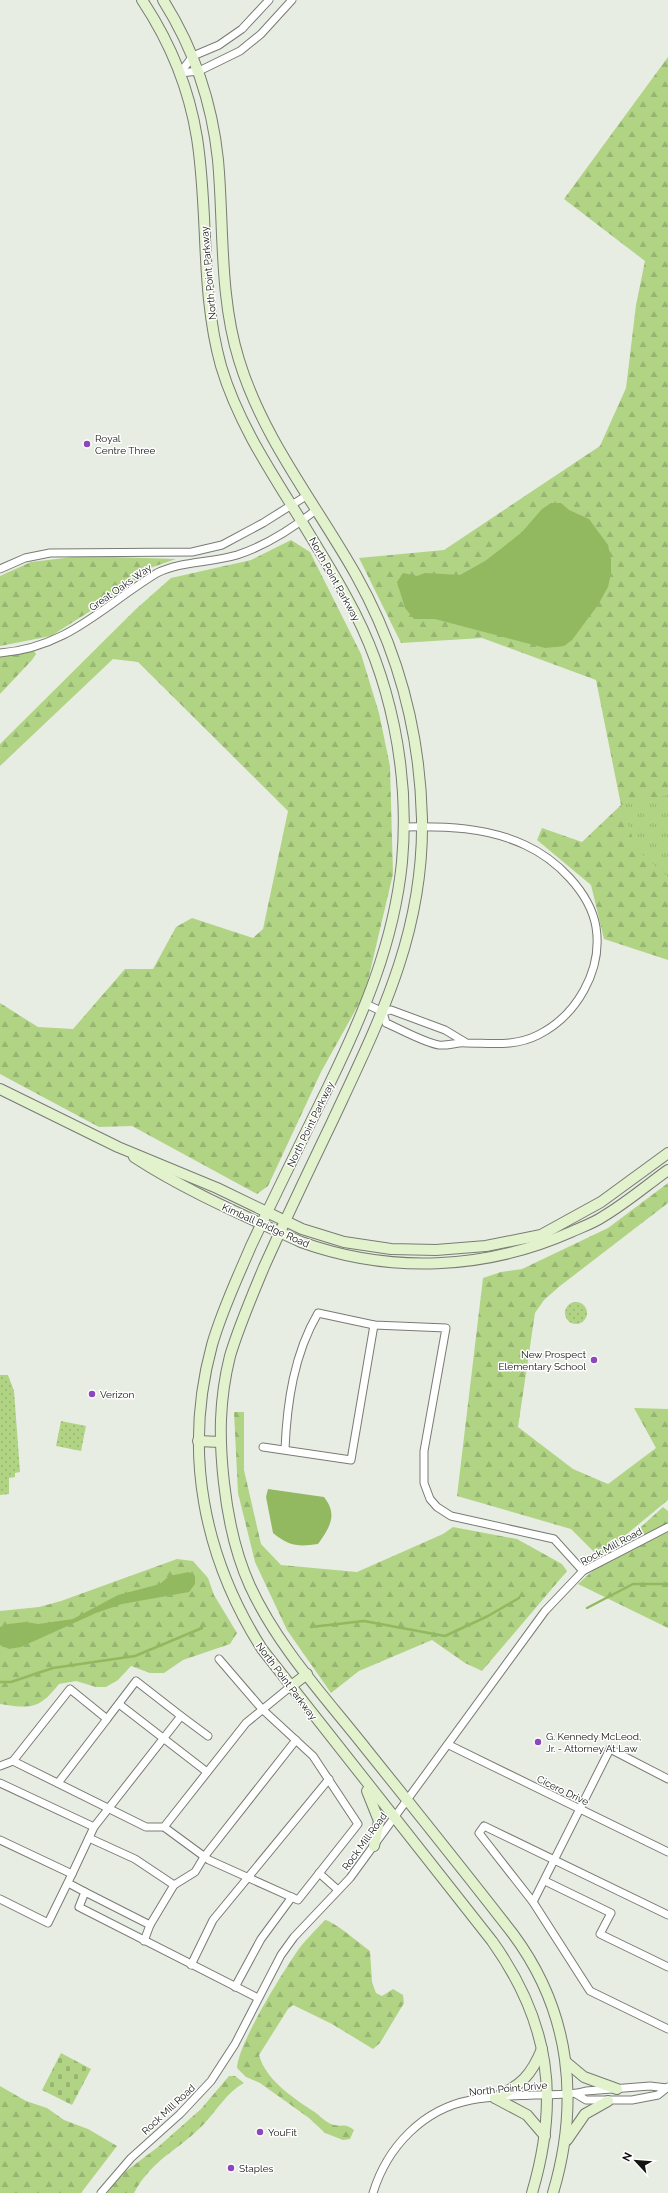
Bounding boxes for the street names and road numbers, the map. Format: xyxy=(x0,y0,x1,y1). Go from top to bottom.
street label: North Point Parkway xyxy=(199,225,218,320)
street label: North Point Parkway xyxy=(307,536,362,623)
street label: Great Oaks Way xyxy=(87,561,154,613)
street label: North Point Parkway xyxy=(285,1079,336,1169)
street label: Kimball Bridge Road xyxy=(221,1201,311,1250)
street label: Rock Mill Road xyxy=(579,1526,644,1567)
street label: North Point Parkway xyxy=(254,1640,320,1723)
street label: Cicero Drive xyxy=(535,1773,590,1808)
street label: Rock Mill Road xyxy=(340,1810,389,1872)
street label: North Point Drive xyxy=(468,2080,548,2097)
street label: Rock Mill Road xyxy=(140,2082,197,2137)

